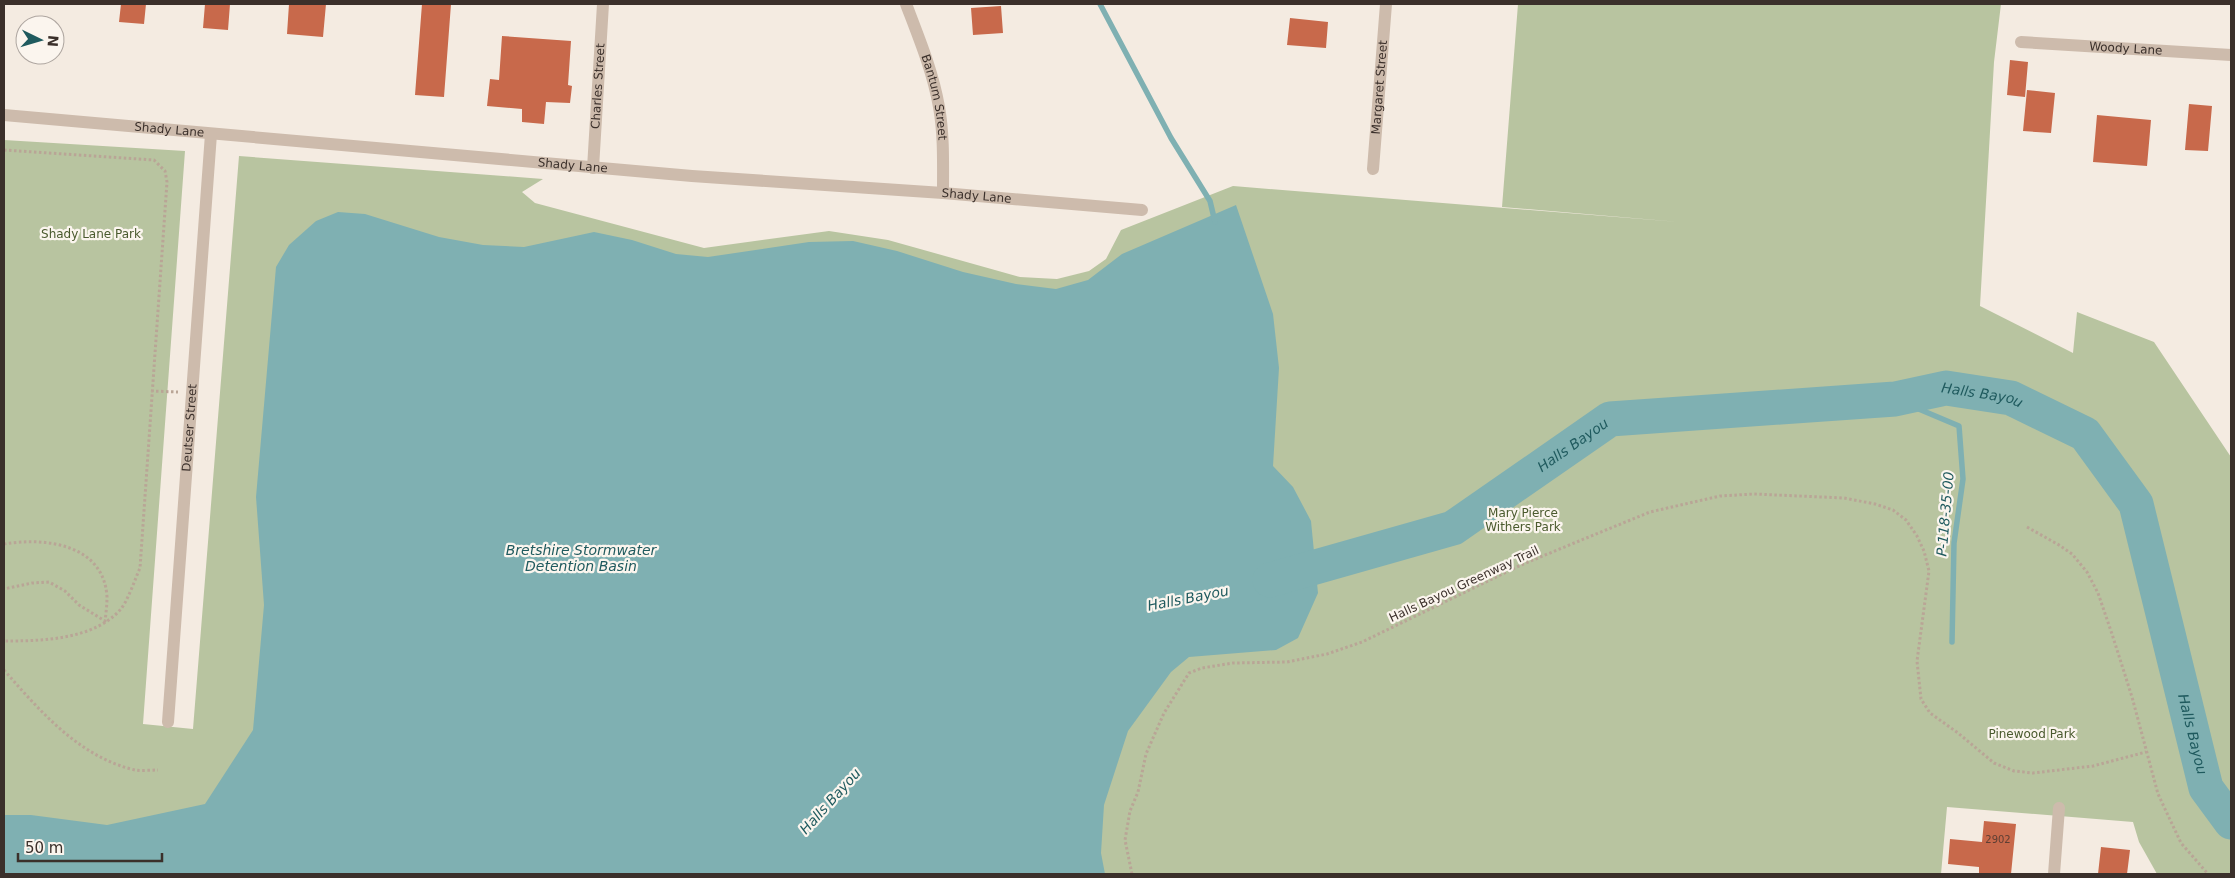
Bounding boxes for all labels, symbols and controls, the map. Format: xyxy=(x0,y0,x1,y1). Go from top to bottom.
north arrow xyxy=(15,15,65,65)
text: N xyxy=(44,35,61,48)
street label: Margaret Street xyxy=(1369,39,1390,135)
street label: Woody Lane xyxy=(2089,39,2163,58)
street label: Charles Street xyxy=(588,43,608,129)
street label: Bantum Street xyxy=(918,53,950,141)
street label: Shady Lane xyxy=(134,120,205,140)
street label: Shady Lane xyxy=(537,155,608,176)
street label: Shady Lane xyxy=(941,186,1012,206)
park label: Shady Lane Park xyxy=(41,227,141,241)
water label: Halls Bayou xyxy=(1940,379,2026,411)
street label: Deutser Street xyxy=(179,383,200,472)
water label: Halls Bayou xyxy=(1534,415,1611,475)
water label: P-118-35-00 xyxy=(1933,471,1957,557)
park label: Mary Pierce Withers Park xyxy=(1485,506,1561,534)
water label: Bretshire Stormwater Detention Basin xyxy=(506,542,658,574)
street label: Halls Bayou Greenway Trail xyxy=(1387,543,1541,625)
water label: Halls Bayou xyxy=(1146,582,1230,614)
water label: Halls Bayou xyxy=(2175,692,2210,776)
park label: Pinewood Park xyxy=(1988,727,2076,741)
water label: Halls Bayou xyxy=(796,765,864,837)
scale bar xyxy=(18,830,161,862)
house number: 2902 xyxy=(1985,834,2011,845)
text: 50 m xyxy=(25,839,63,857)

